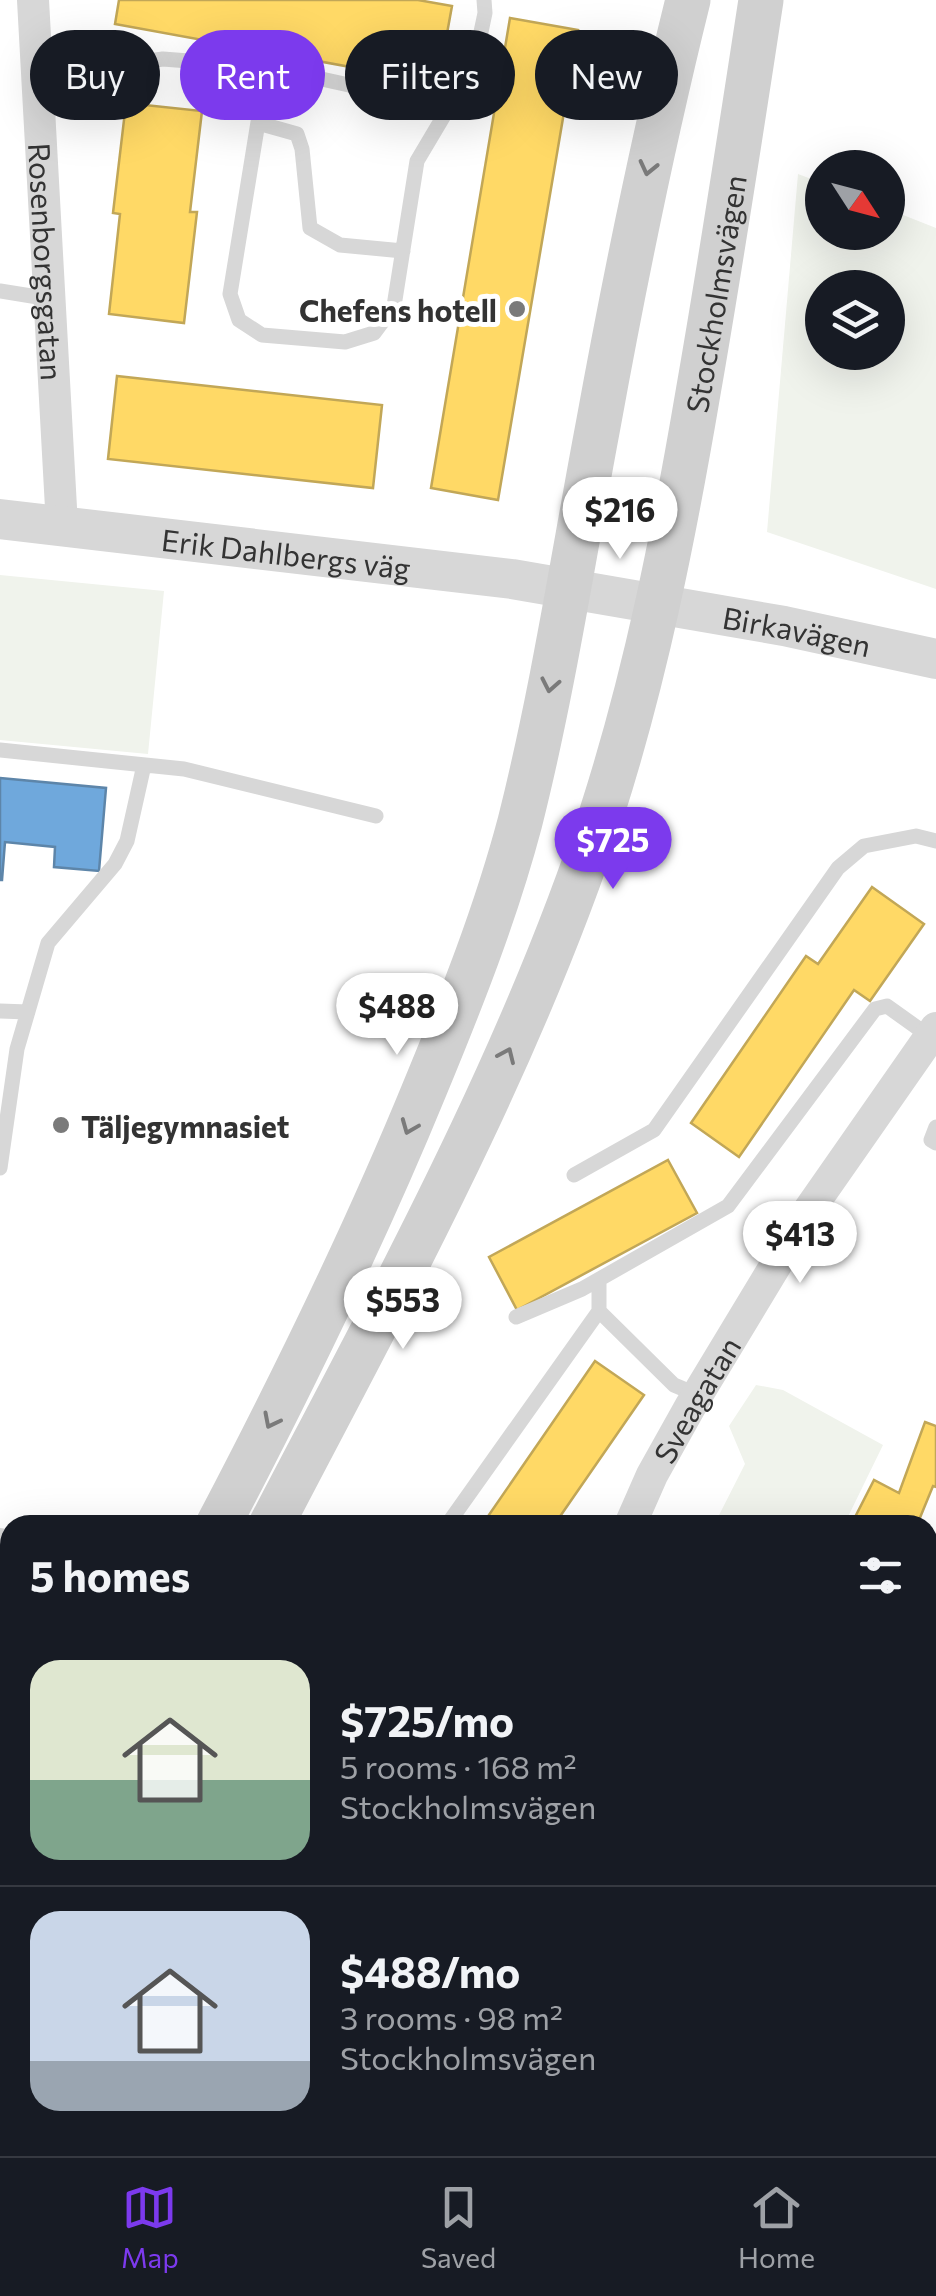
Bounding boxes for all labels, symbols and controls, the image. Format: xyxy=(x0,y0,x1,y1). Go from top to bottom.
chip: Buy xyxy=(30,30,160,120)
chip: Rent xyxy=(180,30,325,120)
chip: Filters xyxy=(345,30,515,120)
chip: New xyxy=(535,30,678,120)
street label: Rosenborgsgatan xyxy=(22,142,72,381)
north arrow xyxy=(805,150,905,250)
map controls xyxy=(805,150,905,370)
one-way arrow xyxy=(639,159,660,176)
street label: Stockholmsvägen xyxy=(676,172,752,415)
button: layers xyxy=(805,270,905,370)
place label: Chefens hotell xyxy=(299,291,497,328)
marker: Chefens hotell xyxy=(506,298,528,320)
pin: $216 xyxy=(561,477,679,562)
text: $216 xyxy=(585,489,655,529)
street label: Erik Dahlbergs väg xyxy=(160,520,413,585)
street label: Birkavägen xyxy=(720,597,875,663)
one-way arrow xyxy=(541,676,562,693)
pin: $725 xyxy=(554,807,672,892)
text: $725 xyxy=(577,819,649,859)
pin: $488 xyxy=(338,973,456,1058)
text: $488 xyxy=(358,985,436,1025)
one-way arrow xyxy=(495,1047,515,1065)
place label: Täljegymnasiet xyxy=(81,1107,289,1144)
marker: Täljegymnasiet xyxy=(50,1114,72,1136)
one-way arrow xyxy=(401,1117,421,1134)
pin: $413 xyxy=(741,1201,859,1286)
text: $413 xyxy=(765,1213,835,1253)
pin: $553 xyxy=(344,1267,462,1352)
text: $553 xyxy=(366,1279,440,1319)
street label: Sveagatan xyxy=(644,1329,747,1469)
one-way arrow xyxy=(264,1410,283,1428)
icon: filters xyxy=(853,1548,908,1603)
text: 5 homes xyxy=(30,1549,190,1601)
text: $725/mo xyxy=(340,1694,514,1746)
icon: home xyxy=(110,1700,230,1820)
text: 5 rooms · 168 m² xyxy=(340,1746,577,1786)
text: Stockholmsvägen xyxy=(340,1786,596,1826)
text: $488/mo xyxy=(340,1945,520,1997)
icon: home xyxy=(110,1951,230,2071)
text: 3 rooms · 98 m² xyxy=(340,1997,563,2037)
text: Stockholmsvägen xyxy=(340,2037,596,2077)
tab: Map xyxy=(121,2180,179,2274)
tab: Saved xyxy=(421,2180,496,2274)
tab: Home xyxy=(738,2180,815,2274)

